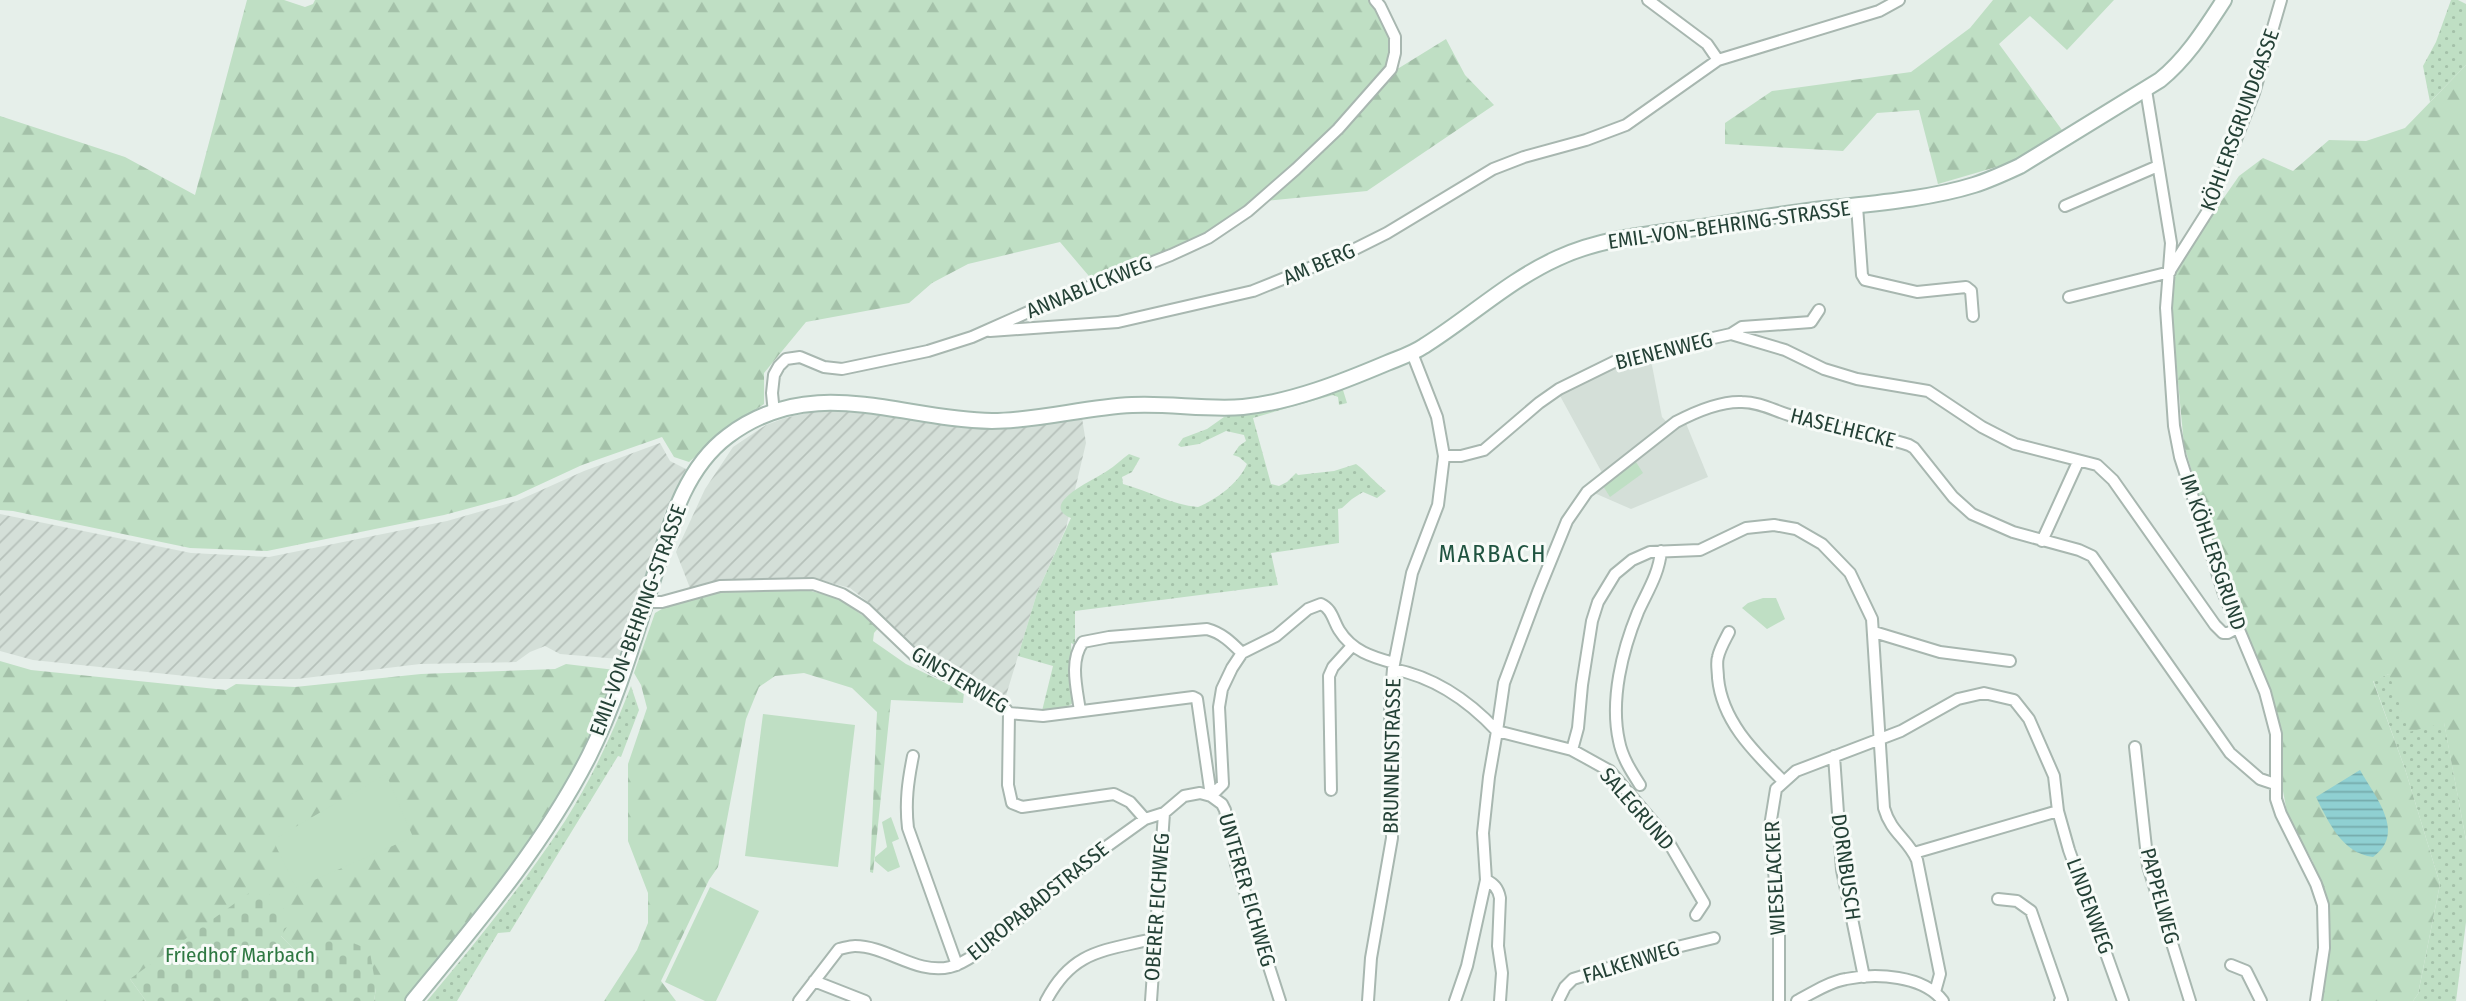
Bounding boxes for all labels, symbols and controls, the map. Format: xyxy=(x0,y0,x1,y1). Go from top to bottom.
street label: KÖHLERSGRUNDGASSE xyxy=(2195,25,2285,215)
street label: EMIL-VON-BEHRING-STRASSE xyxy=(1606,195,1852,255)
street label: AM BERG xyxy=(1279,237,1359,291)
street label: ANNABLICKWEG xyxy=(1022,250,1156,324)
street label: BIENENWEG xyxy=(1613,326,1715,376)
street label: HASELHECKE xyxy=(1788,402,1898,454)
street label: IM KÖHLERSGRUND xyxy=(2174,470,2252,634)
street label: EMIL-VON-BEHRING-STRASSE xyxy=(584,501,692,739)
district label: MARBACH xyxy=(1439,540,1547,568)
street label: GINSTERWEG xyxy=(907,641,1013,719)
street label: BRUNNENSTRASSE xyxy=(1378,678,1406,834)
street label: SALEGRUND xyxy=(1594,762,1680,856)
street label: UNTERER EICHWEG xyxy=(1213,810,1281,970)
street label: DORNBUSCH xyxy=(1826,812,1866,922)
street label: WIESELACKER xyxy=(1759,820,1791,936)
street label: OBERER EICHWEG xyxy=(1139,832,1175,982)
street label: EUROPABADSTRASSE xyxy=(962,836,1114,966)
street label: PAPPELWEG xyxy=(2135,845,2185,947)
street label: LINDENWEG xyxy=(2061,855,2119,957)
street label: FALKENWEG xyxy=(1580,935,1682,989)
park label: Friedhof Marbach xyxy=(165,942,315,968)

